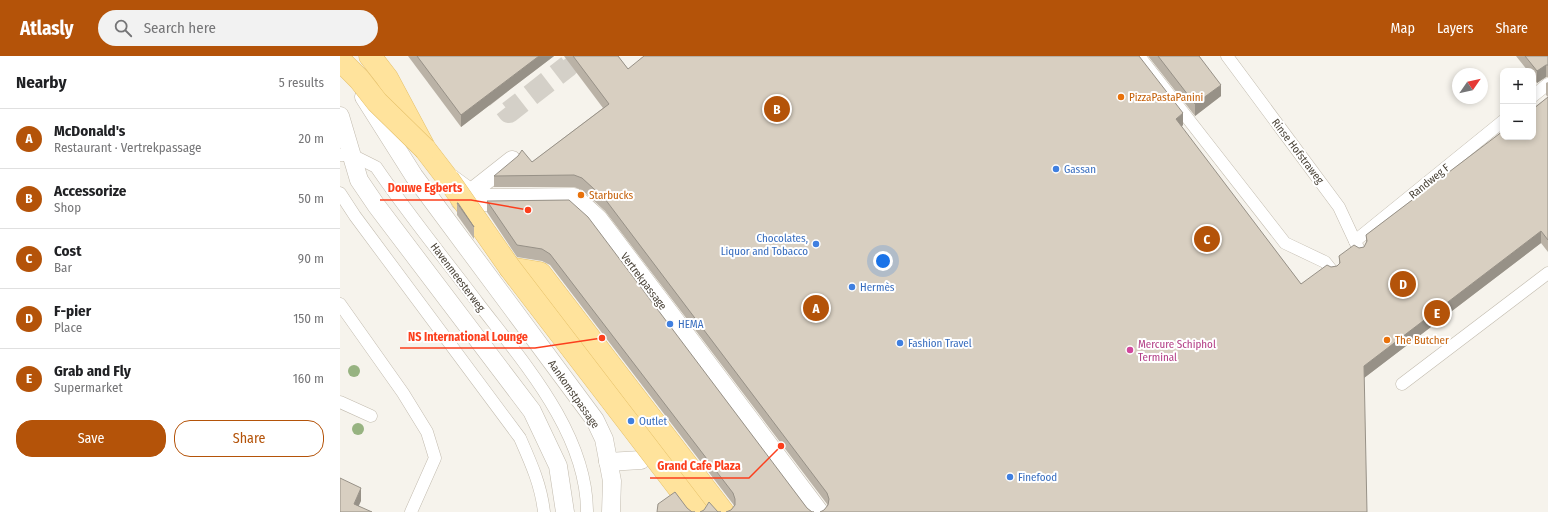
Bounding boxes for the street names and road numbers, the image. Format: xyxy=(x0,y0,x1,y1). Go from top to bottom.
street label: Rinse Hofstraweg xyxy=(1269,116,1327,187)
street label: Randweg F xyxy=(1406,161,1452,202)
street label: Havenmeesterweg xyxy=(428,240,488,315)
street label: Vertrekpassage xyxy=(618,250,669,312)
street label: Aankomstpassage xyxy=(545,358,602,431)

